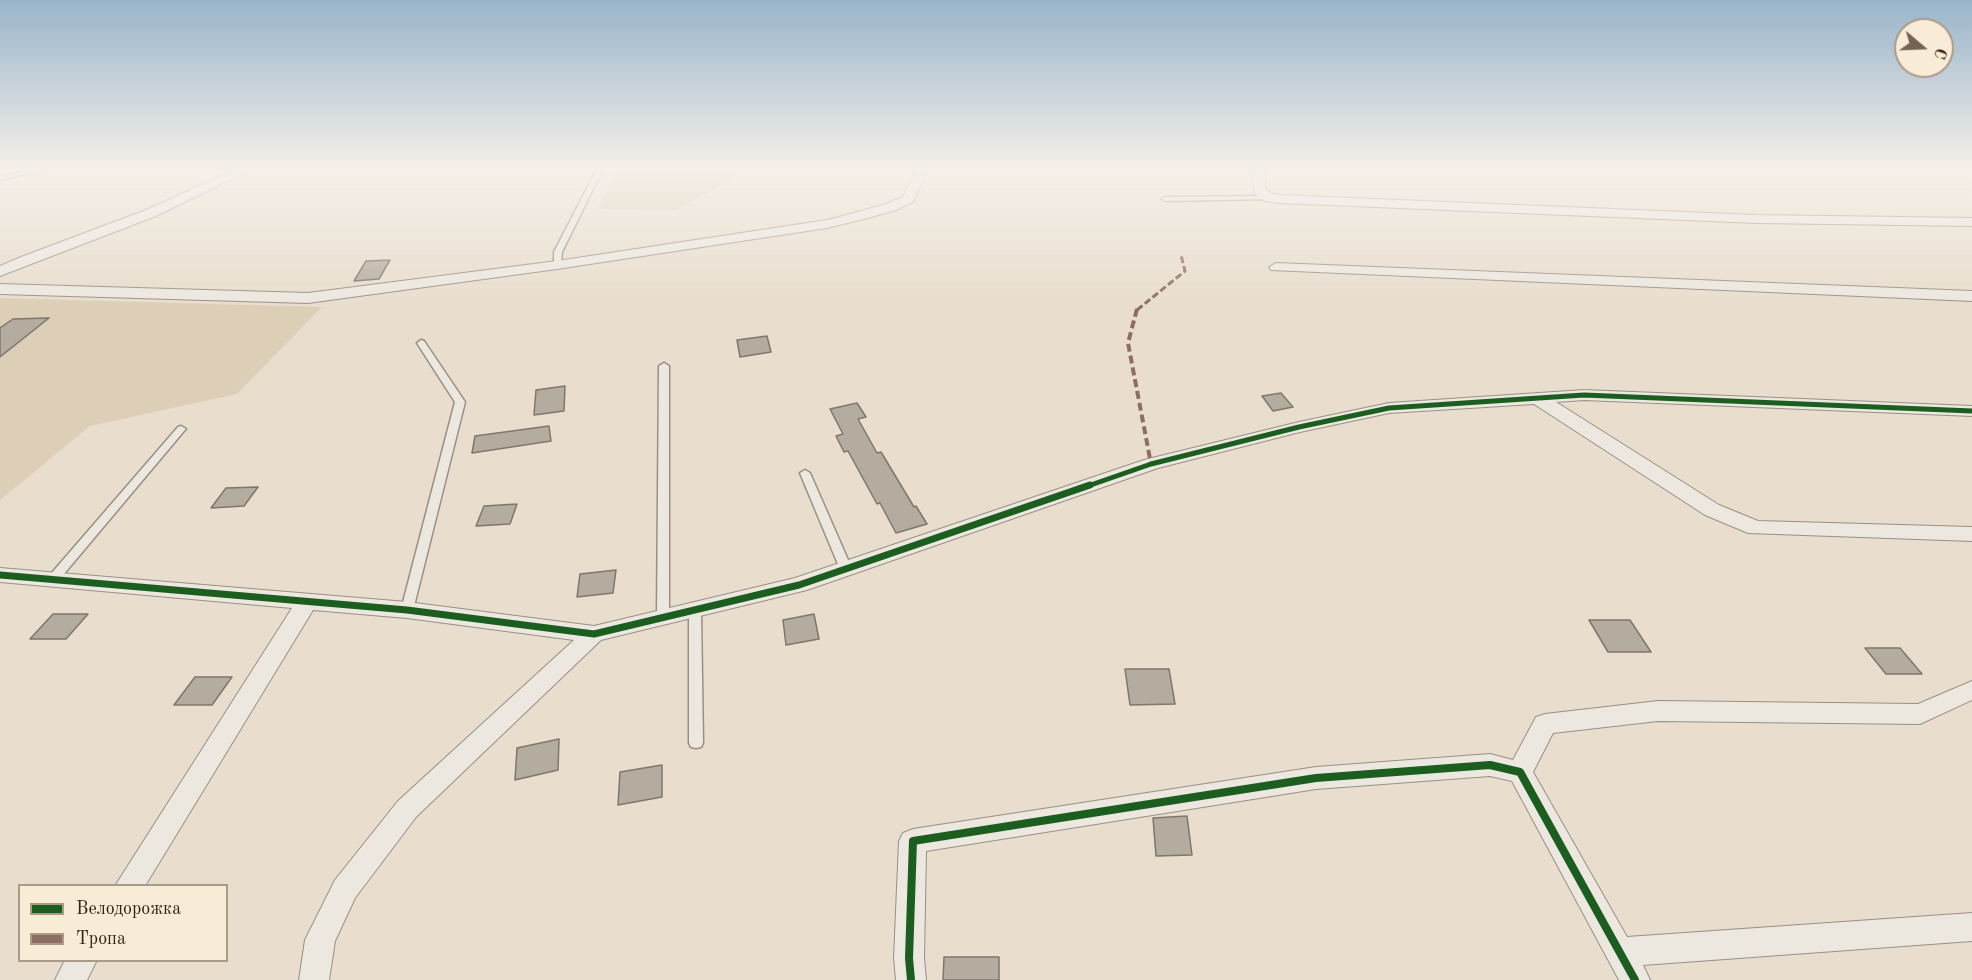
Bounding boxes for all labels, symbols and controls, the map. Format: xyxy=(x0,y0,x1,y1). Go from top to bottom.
north arrow xyxy=(1894,18,1954,78)
text: С xyxy=(1930,46,1948,61)
legend xyxy=(18,884,228,962)
text: Велодорожка xyxy=(76,900,181,918)
text: Тропа xyxy=(76,930,126,948)

